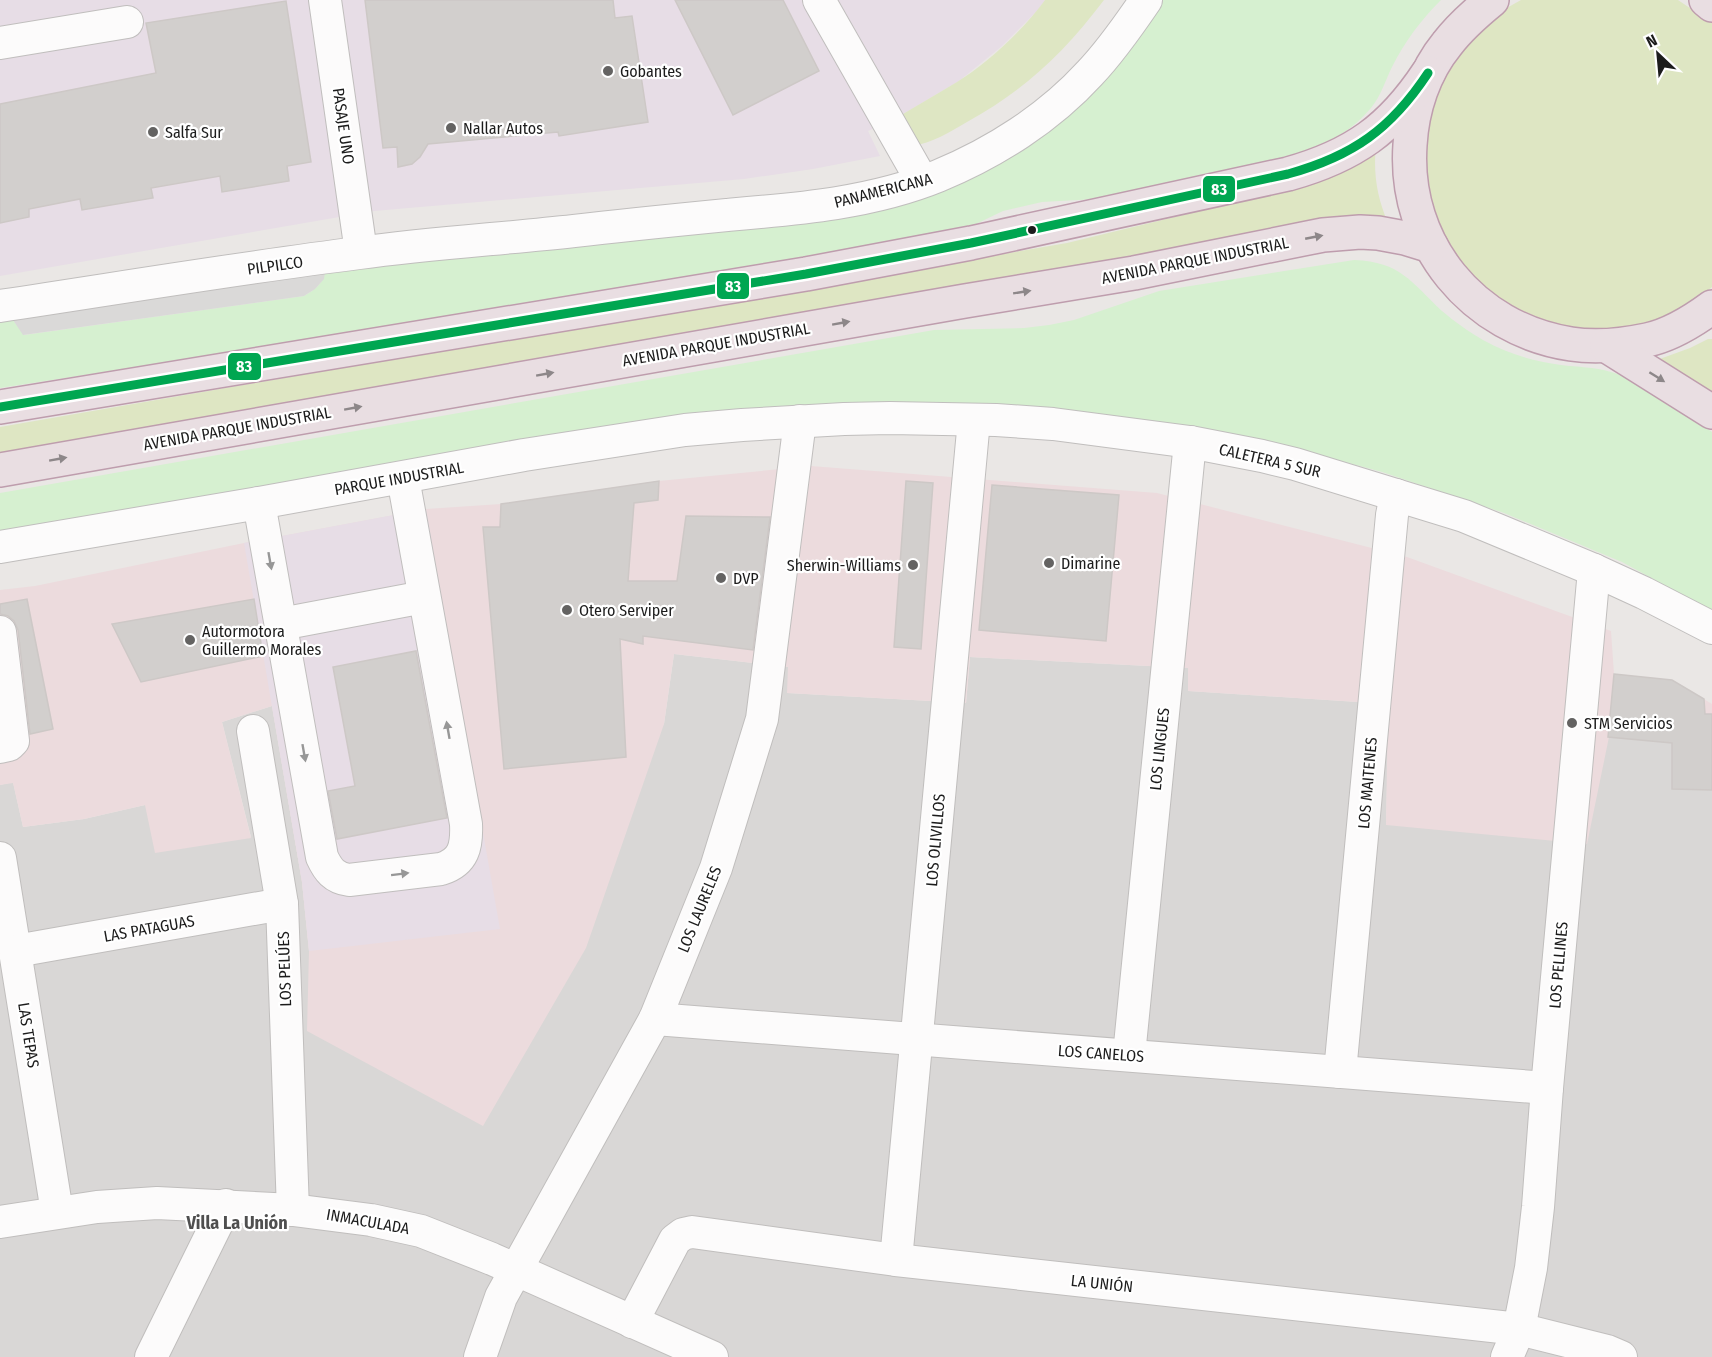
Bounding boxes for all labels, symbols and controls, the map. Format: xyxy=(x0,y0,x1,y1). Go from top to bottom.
north arrow xyxy=(1628,24,1688,84)
text: N xyxy=(1643,30,1660,52)
place label: Gobantes xyxy=(620,62,682,81)
marker: Gobantes xyxy=(601,64,615,78)
street label: PASAJE UNO xyxy=(329,87,358,165)
place label: Nallar Autos xyxy=(463,119,543,138)
marker: Nallar Autos xyxy=(444,121,458,135)
place label: Salfa Sur xyxy=(165,123,223,142)
marker: Salfa Sur xyxy=(146,125,160,139)
street label: PANAMERICANA xyxy=(832,169,935,212)
line badge: 83 xyxy=(1202,175,1236,203)
text: 83 xyxy=(1211,180,1227,199)
unlabelled marker xyxy=(1026,224,1038,236)
one-way arrow xyxy=(1305,232,1324,241)
street label: AVENIDA PARQUE INDUSTRIAL xyxy=(1100,233,1290,288)
street label: PILPILCO xyxy=(246,252,304,279)
line badge: 83 xyxy=(716,272,750,300)
text: 83 xyxy=(725,277,741,296)
one-way arrow xyxy=(1013,287,1032,296)
one-way arrow xyxy=(831,318,850,327)
street label: AVENIDA PARQUE INDUSTRIAL xyxy=(621,319,811,370)
line badge: 83 xyxy=(227,352,262,381)
text: 83 xyxy=(236,357,252,376)
one-way arrow xyxy=(536,369,555,378)
one-way arrow xyxy=(1649,371,1665,382)
street label: AVENIDA PARQUE INDUSTRIAL xyxy=(142,403,332,454)
one-way arrow xyxy=(344,403,363,412)
street label: CALETERA 5 SUR xyxy=(1217,440,1323,482)
one-way arrow xyxy=(48,455,67,464)
street label: PARQUE INDUSTRIAL xyxy=(333,458,465,499)
one-way arrow xyxy=(265,552,274,571)
place label: Dimarine xyxy=(1061,554,1121,573)
place label: Sherwin-Williams xyxy=(787,556,901,575)
marker: Dimarine xyxy=(1042,556,1056,570)
marker: Sherwin-Williams xyxy=(906,558,920,572)
place label: DVP xyxy=(733,569,759,588)
marker: DVP xyxy=(714,571,728,585)
place label: Otero Serviper xyxy=(579,601,674,620)
marker: Otero Serviper xyxy=(560,603,574,617)
place label: Autormotora Guillermo Morales xyxy=(202,622,322,659)
marker: Autormotora Guillermo Morales xyxy=(183,633,197,647)
street label: LOS LINGUES xyxy=(1146,707,1173,791)
place label: STM Servicios xyxy=(1584,714,1673,733)
marker: STM Servicios xyxy=(1565,716,1579,730)
one-way arrow xyxy=(443,720,452,739)
street label: LOS MAITENES xyxy=(1354,736,1381,830)
one-way arrow xyxy=(300,743,309,762)
street label: LOS OLIVILLOS xyxy=(922,793,949,887)
street label: LOS LAURELES xyxy=(674,863,725,955)
one-way arrow xyxy=(390,870,409,879)
street label: LAS PATAGUAS xyxy=(102,911,196,946)
street label: LOS PELLINES xyxy=(1545,921,1572,1009)
street label: LOS PELÚES xyxy=(274,931,295,1007)
street label: LAS TEPAS xyxy=(14,1001,43,1069)
street label: LOS CANELOS xyxy=(1057,1041,1145,1066)
street label: INMACULADA xyxy=(325,1205,411,1238)
district label: Villa La Unión xyxy=(185,1212,288,1234)
street label: LA UNIÓN xyxy=(1070,1271,1134,1296)

